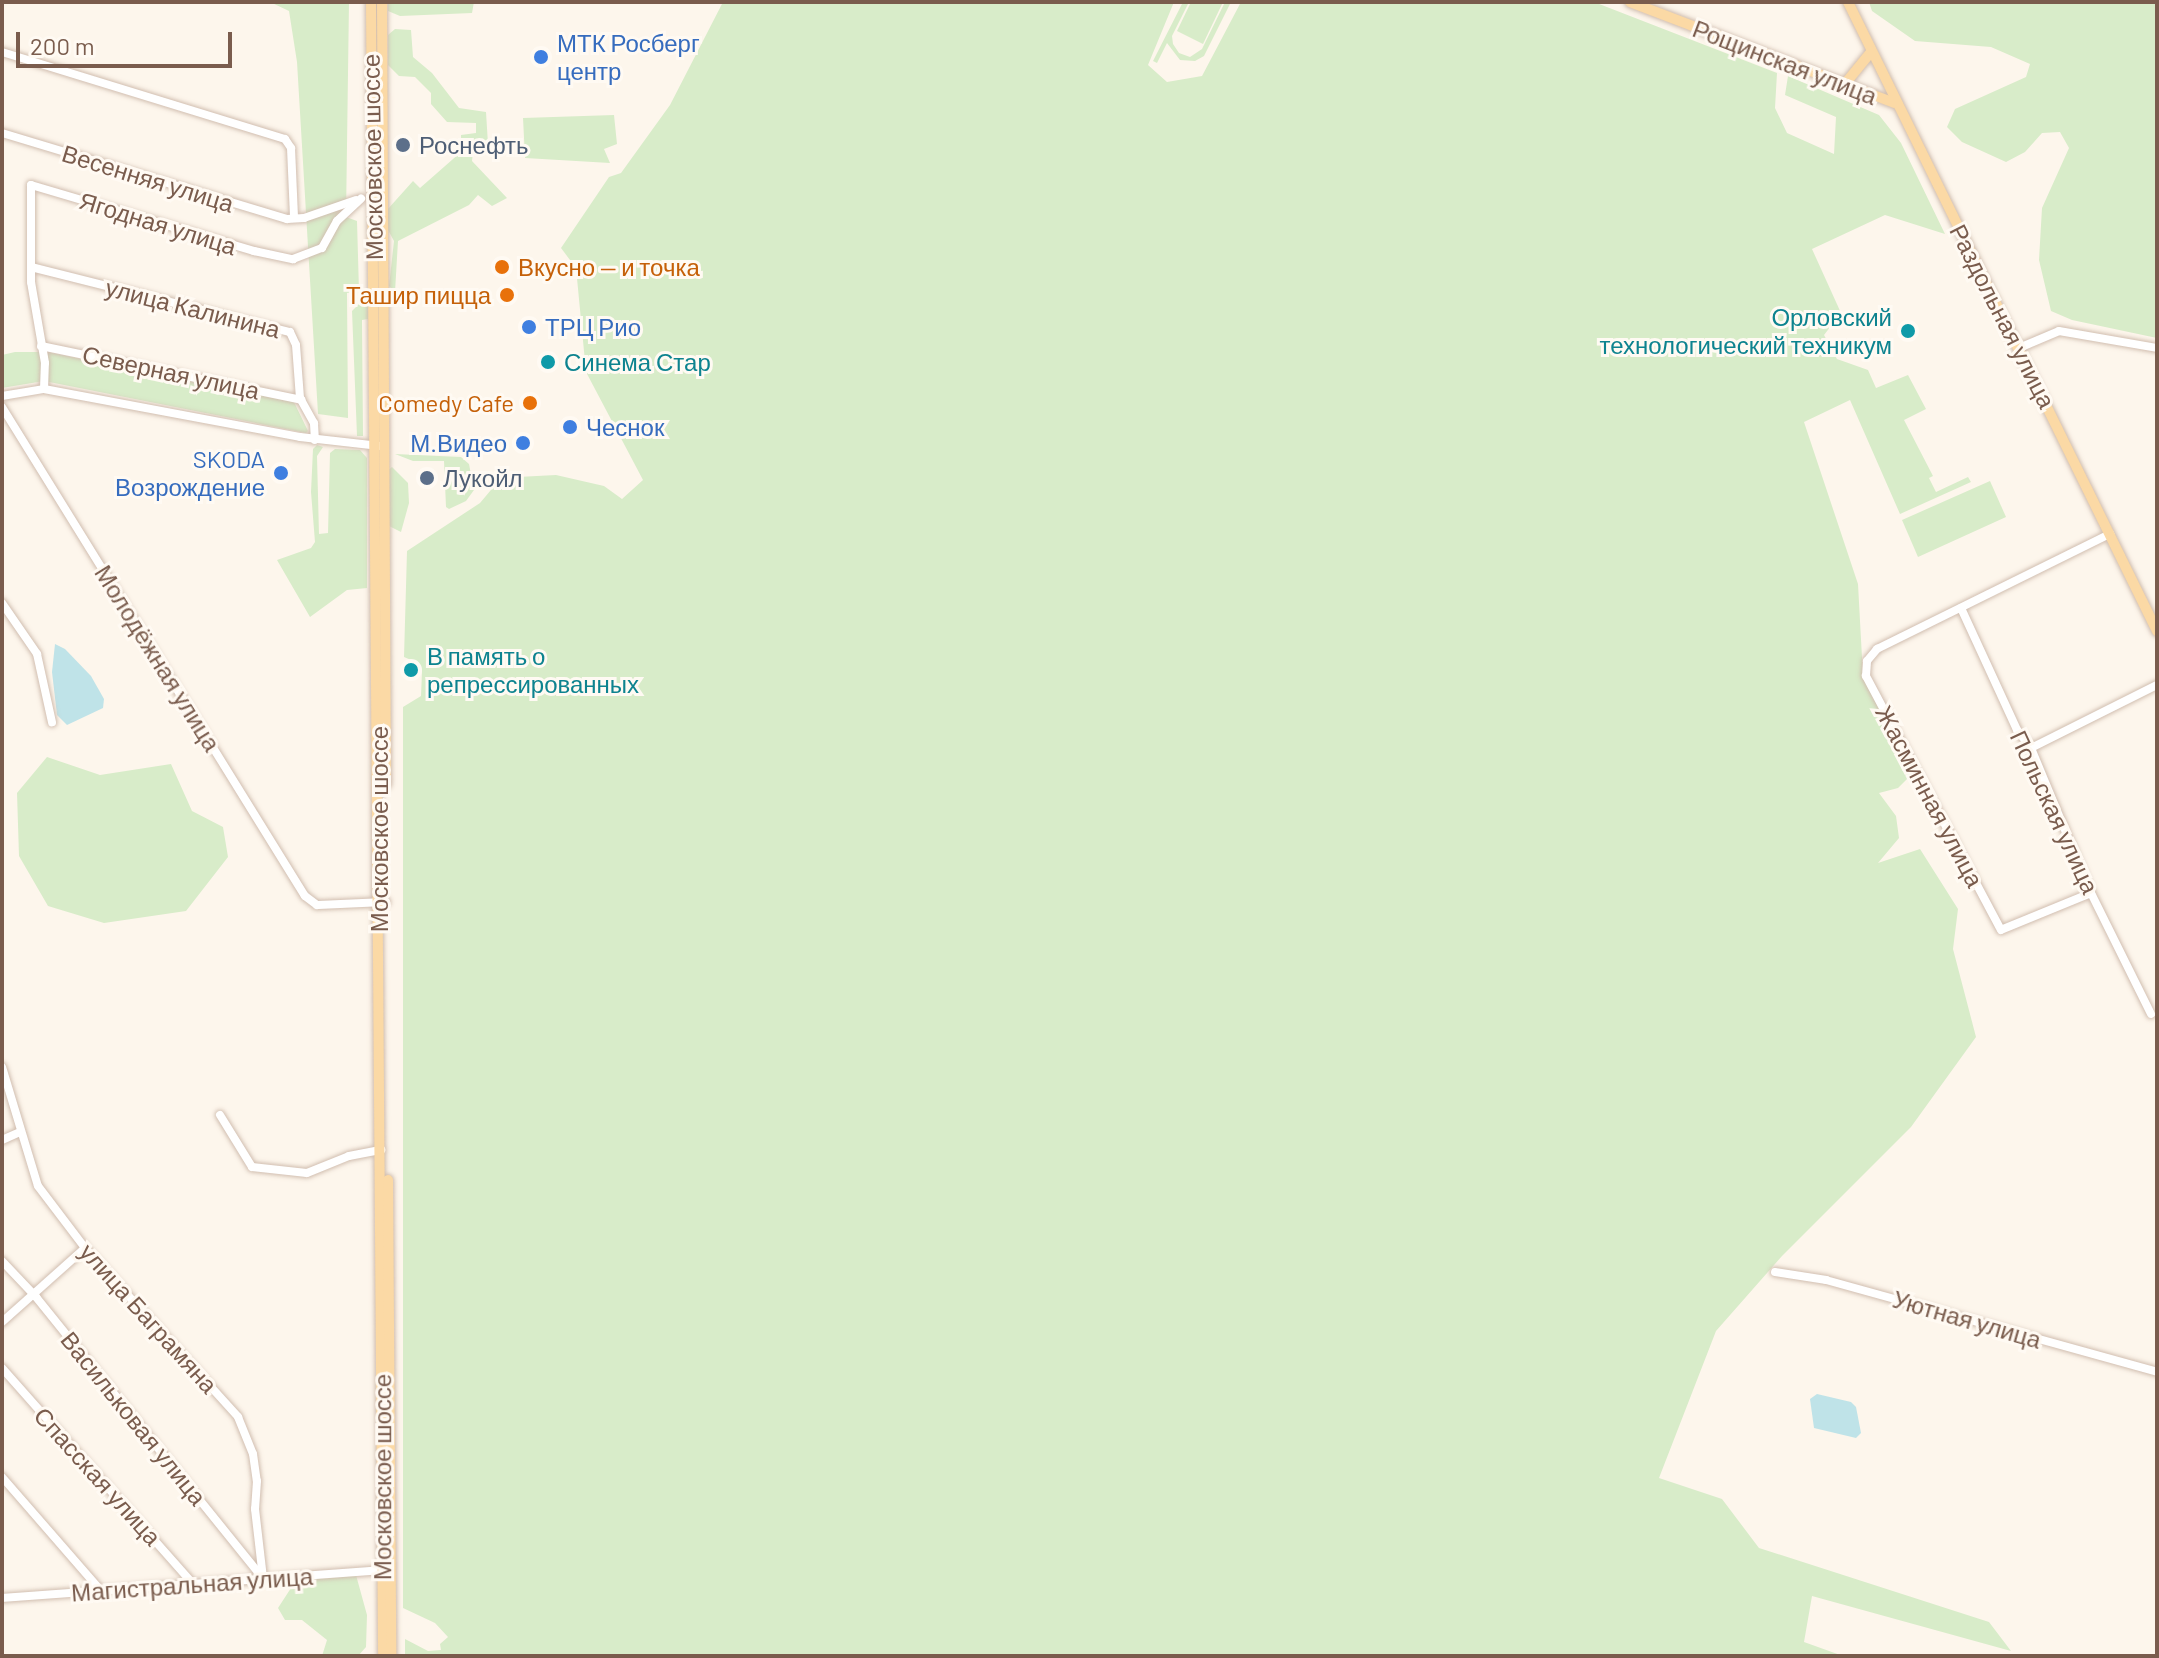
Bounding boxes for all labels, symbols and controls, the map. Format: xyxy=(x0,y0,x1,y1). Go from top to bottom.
street label: Рощинская улица xyxy=(1689,14,1881,110)
scale bar xyxy=(20,16,236,66)
place label: МТК Росберг центр xyxy=(557,29,700,85)
text: 200 m xyxy=(30,31,95,60)
marker: МТК Росберг центр xyxy=(532,48,550,66)
street label: Московское шоссе xyxy=(356,54,388,260)
place label: Роснефть xyxy=(419,131,529,159)
marker: Роснефть xyxy=(394,136,412,154)
street label: Весенняя улица xyxy=(59,138,237,218)
street label: Ягодная улица xyxy=(76,185,240,261)
street label: Раздольная улица xyxy=(1944,219,2062,413)
place label: Вкусно — и точка xyxy=(518,253,700,281)
marker: Вкусно — и точка xyxy=(493,258,511,276)
street label: улица Калинина xyxy=(103,272,283,344)
place label: Ташир пицца xyxy=(346,281,491,309)
marker: Ташир пицца xyxy=(498,286,516,304)
place label: Орловский технологический техникум xyxy=(1599,303,1892,359)
place label: ТРЦ Рио xyxy=(545,313,641,341)
marker: ТРЦ Рио xyxy=(520,318,538,336)
marker: Орловский технологический техникум xyxy=(1899,322,1917,340)
street label: Северная улица xyxy=(80,339,262,405)
place label: Синема Стар xyxy=(564,348,711,376)
marker: Синема Стар xyxy=(539,353,557,371)
place label: Comedy Cafe xyxy=(378,389,514,417)
marker: Comedy Cafe xyxy=(521,394,539,412)
place label: Чеснок xyxy=(586,413,664,441)
marker: Чеснок xyxy=(561,418,579,436)
place label: М.Видео xyxy=(410,429,507,457)
marker: М.Видео xyxy=(514,434,532,452)
place label: SKODA Возрождение xyxy=(115,445,265,501)
marker: SKODA Возрождение xyxy=(272,464,290,482)
place label: Лукойл xyxy=(443,464,523,492)
marker: Лукойл xyxy=(418,469,436,487)
street label: Молодёжная улица xyxy=(89,560,227,756)
place label: В память о репрессированных xyxy=(427,642,639,698)
marker: В память о репрессированных xyxy=(402,661,420,679)
street label: Жасминная улица xyxy=(1870,700,1990,892)
street label: Московское шоссе xyxy=(365,726,393,932)
street label: Польская улица xyxy=(2005,726,2105,898)
street label: улица Баграмяна xyxy=(74,1237,224,1399)
street label: Уютная улица xyxy=(1889,1284,2045,1354)
street label: Васильковая улица xyxy=(55,1325,213,1511)
street label: Московское шоссе xyxy=(368,1374,396,1580)
street label: Спасская улица xyxy=(28,1401,168,1551)
street label: Магистральная улица xyxy=(70,1561,314,1607)

